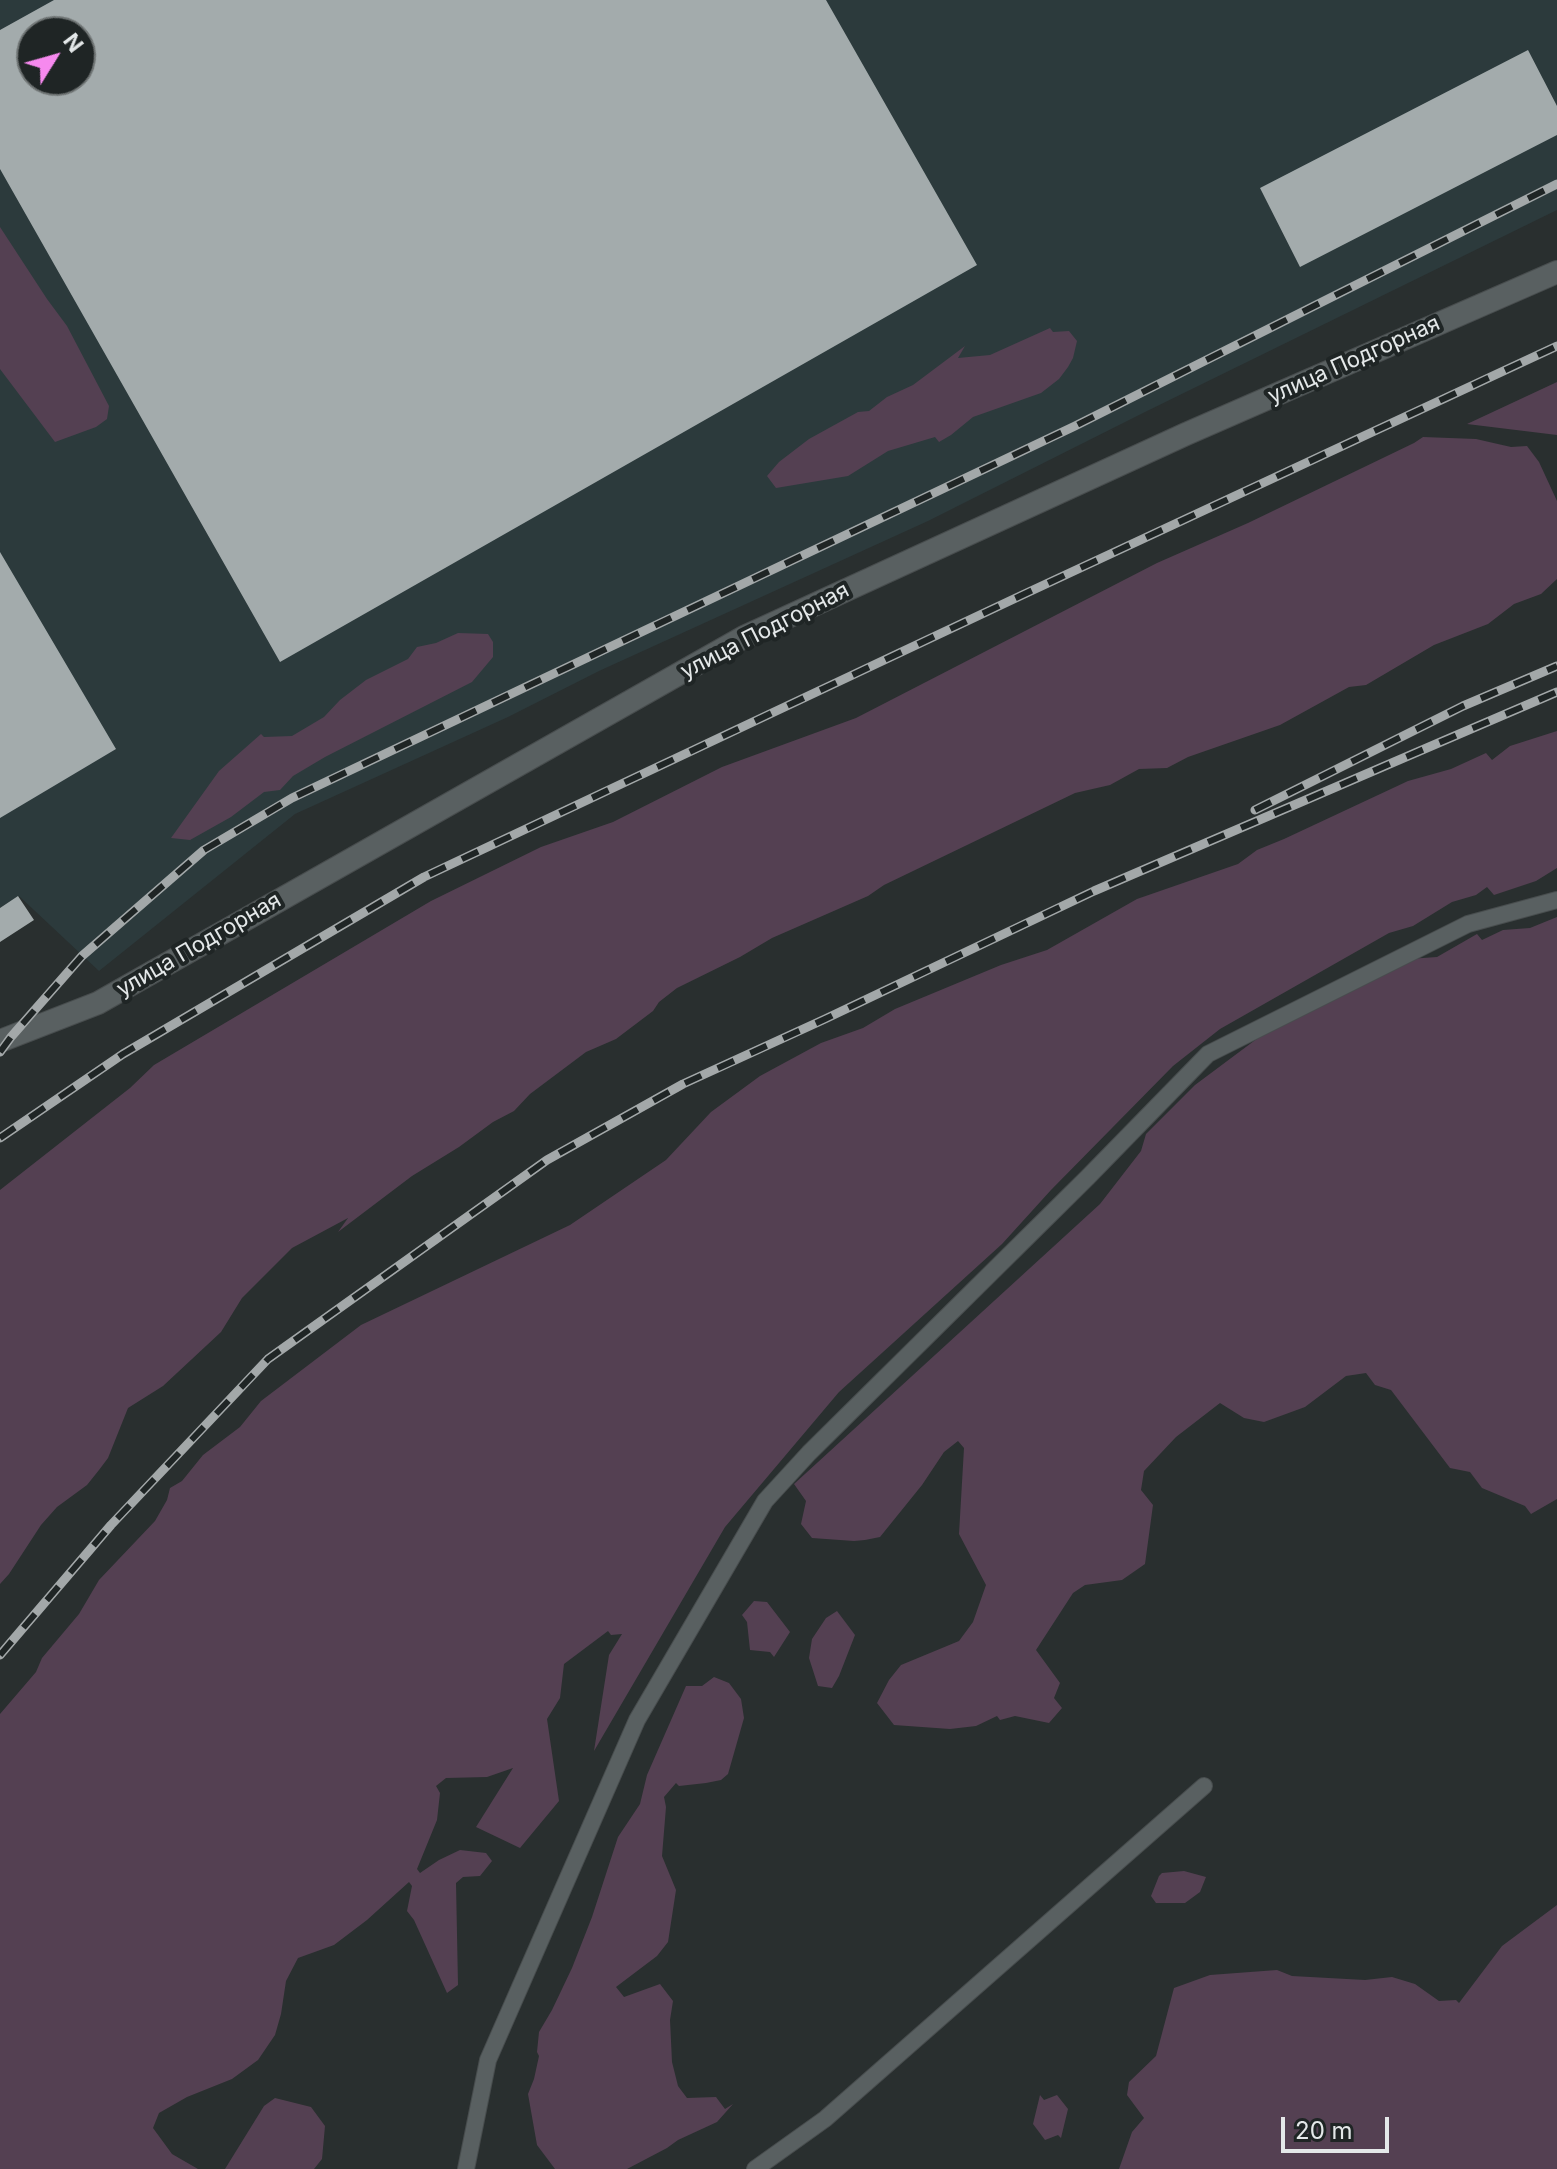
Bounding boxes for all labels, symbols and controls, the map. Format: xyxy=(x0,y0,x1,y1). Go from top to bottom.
north arrow xyxy=(16,16,96,96)
text: N xyxy=(58,28,89,57)
street label: улица Подгорная xyxy=(1264,310,1444,410)
street label: улица Подгорная xyxy=(676,577,854,685)
street label: улица Подгорная xyxy=(112,887,286,1003)
scale bar xyxy=(1285,2101,1393,2151)
text: 20 m xyxy=(1295,2116,1353,2145)

